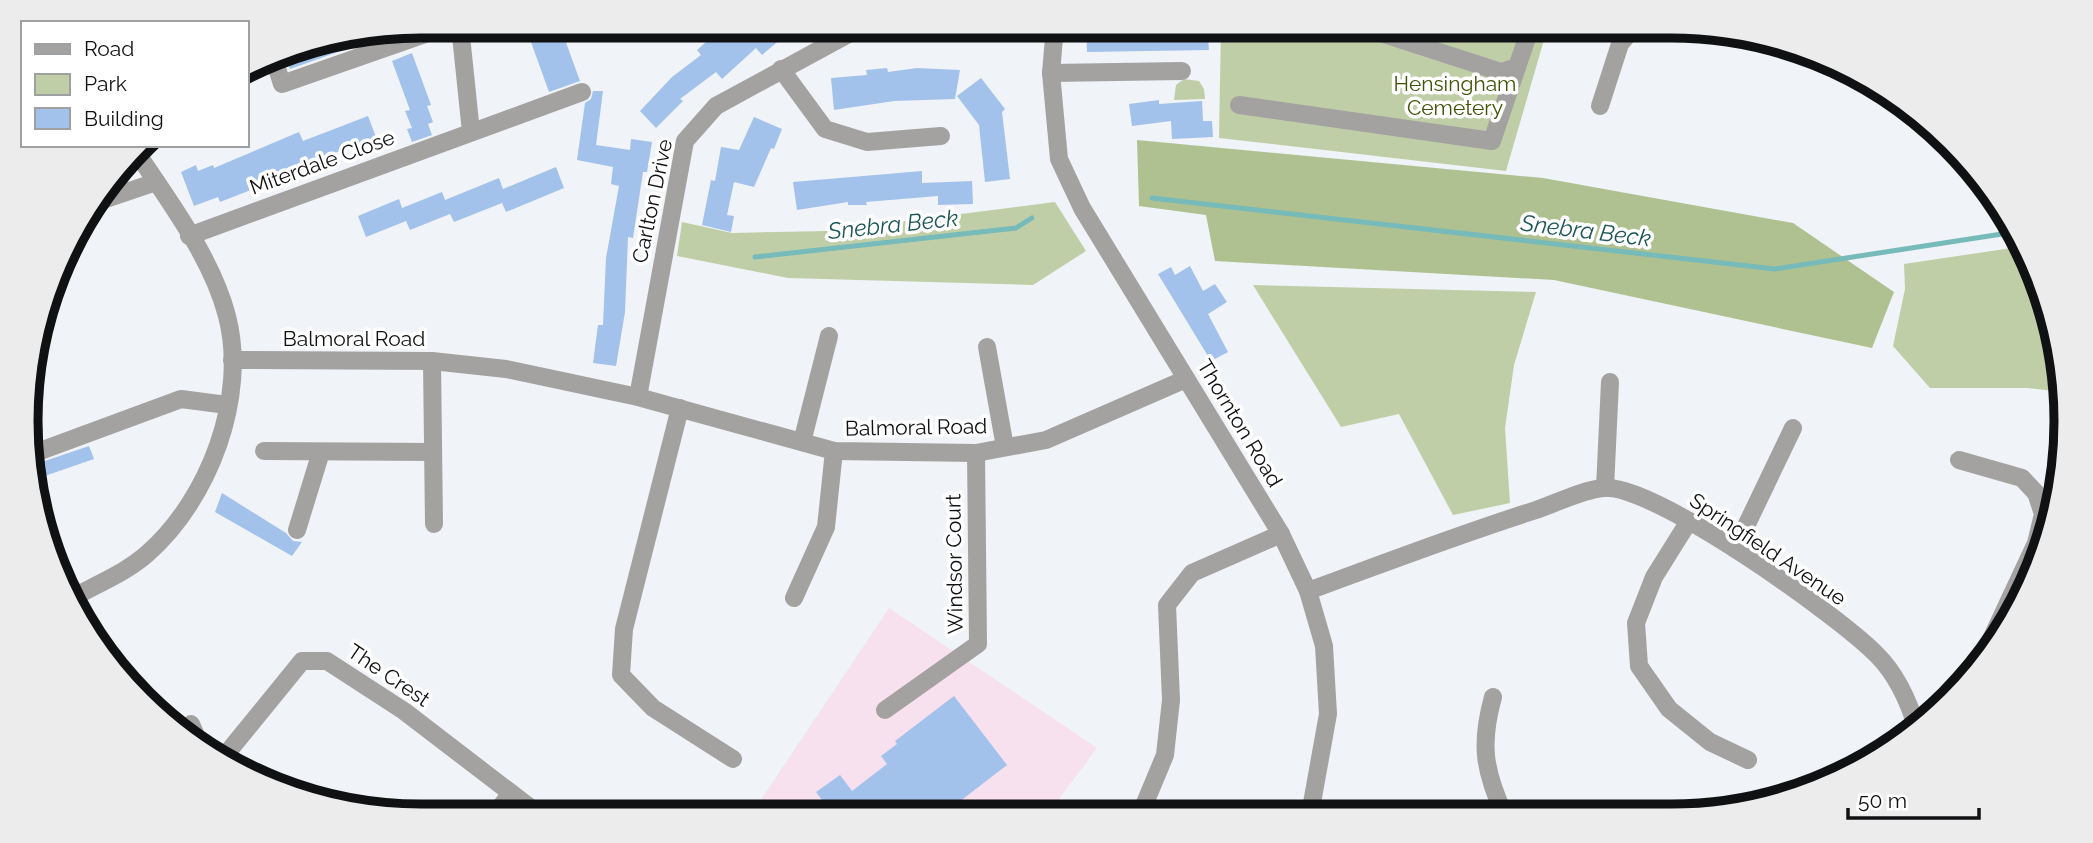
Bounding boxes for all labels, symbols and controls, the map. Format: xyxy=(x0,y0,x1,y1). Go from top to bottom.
legend xyxy=(21,21,248,147)
text: Road xyxy=(84,36,134,61)
text: Park xyxy=(84,71,127,96)
park label: Hensingham Cemetery xyxy=(1394,71,1516,120)
text: Building xyxy=(84,106,164,131)
street label: Miterdale Close xyxy=(246,124,398,200)
street label: Carlton Drive xyxy=(627,137,677,265)
water label: Snebra Beck xyxy=(826,204,959,244)
water label: Snebra Beck xyxy=(1518,209,1653,251)
street label: Balmoral Road xyxy=(283,326,425,351)
street label: Thornton Road xyxy=(1192,355,1288,491)
street label: Balmoral Road xyxy=(845,413,987,441)
street label: Springfield Avenue xyxy=(1685,487,1851,611)
street label: Windsor Court xyxy=(940,494,968,634)
street label: The Crest xyxy=(343,638,435,712)
scale bar xyxy=(1848,776,1979,820)
text: 50 m xyxy=(1858,788,1907,813)

